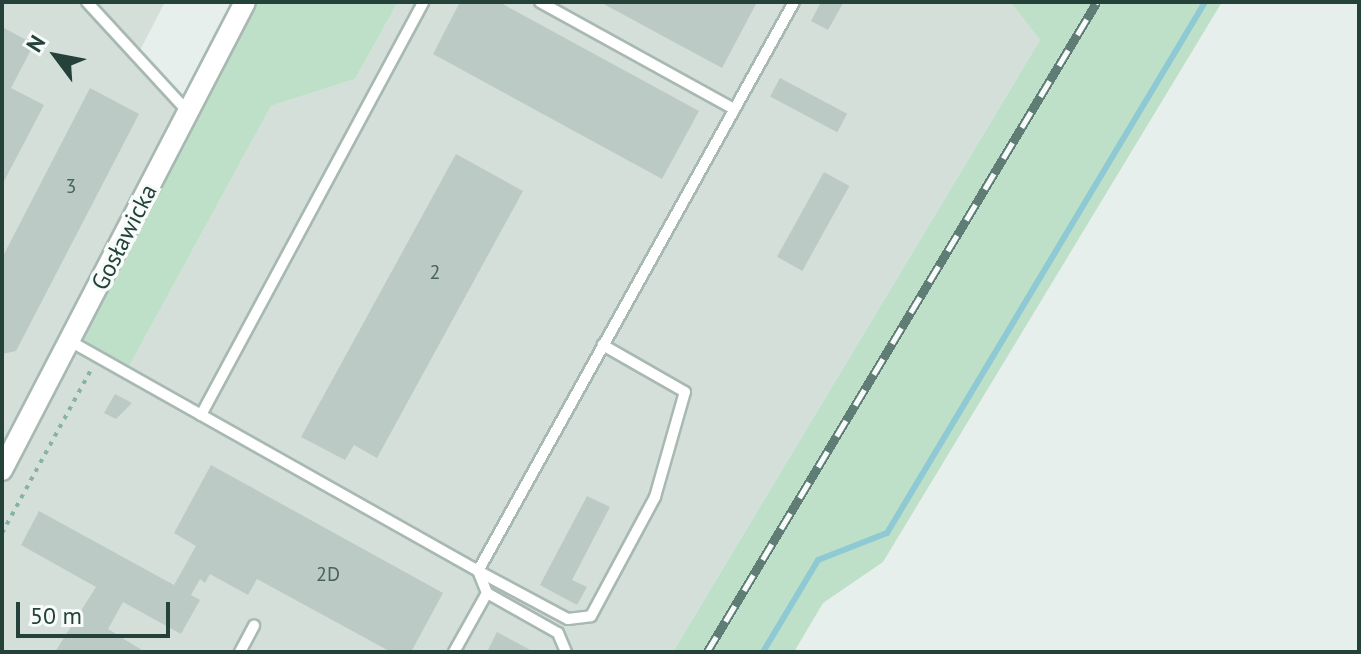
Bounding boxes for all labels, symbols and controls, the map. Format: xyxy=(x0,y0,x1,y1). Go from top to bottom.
north arrow xyxy=(16,16,96,96)
text: N xyxy=(20,30,51,57)
house number: 3 xyxy=(66,174,76,198)
street label: Gosławicka xyxy=(85,179,163,295)
house number: 2 xyxy=(430,260,440,284)
house number: 2D xyxy=(316,562,340,586)
scale bar xyxy=(20,586,174,636)
text: 50 m xyxy=(30,600,82,631)

